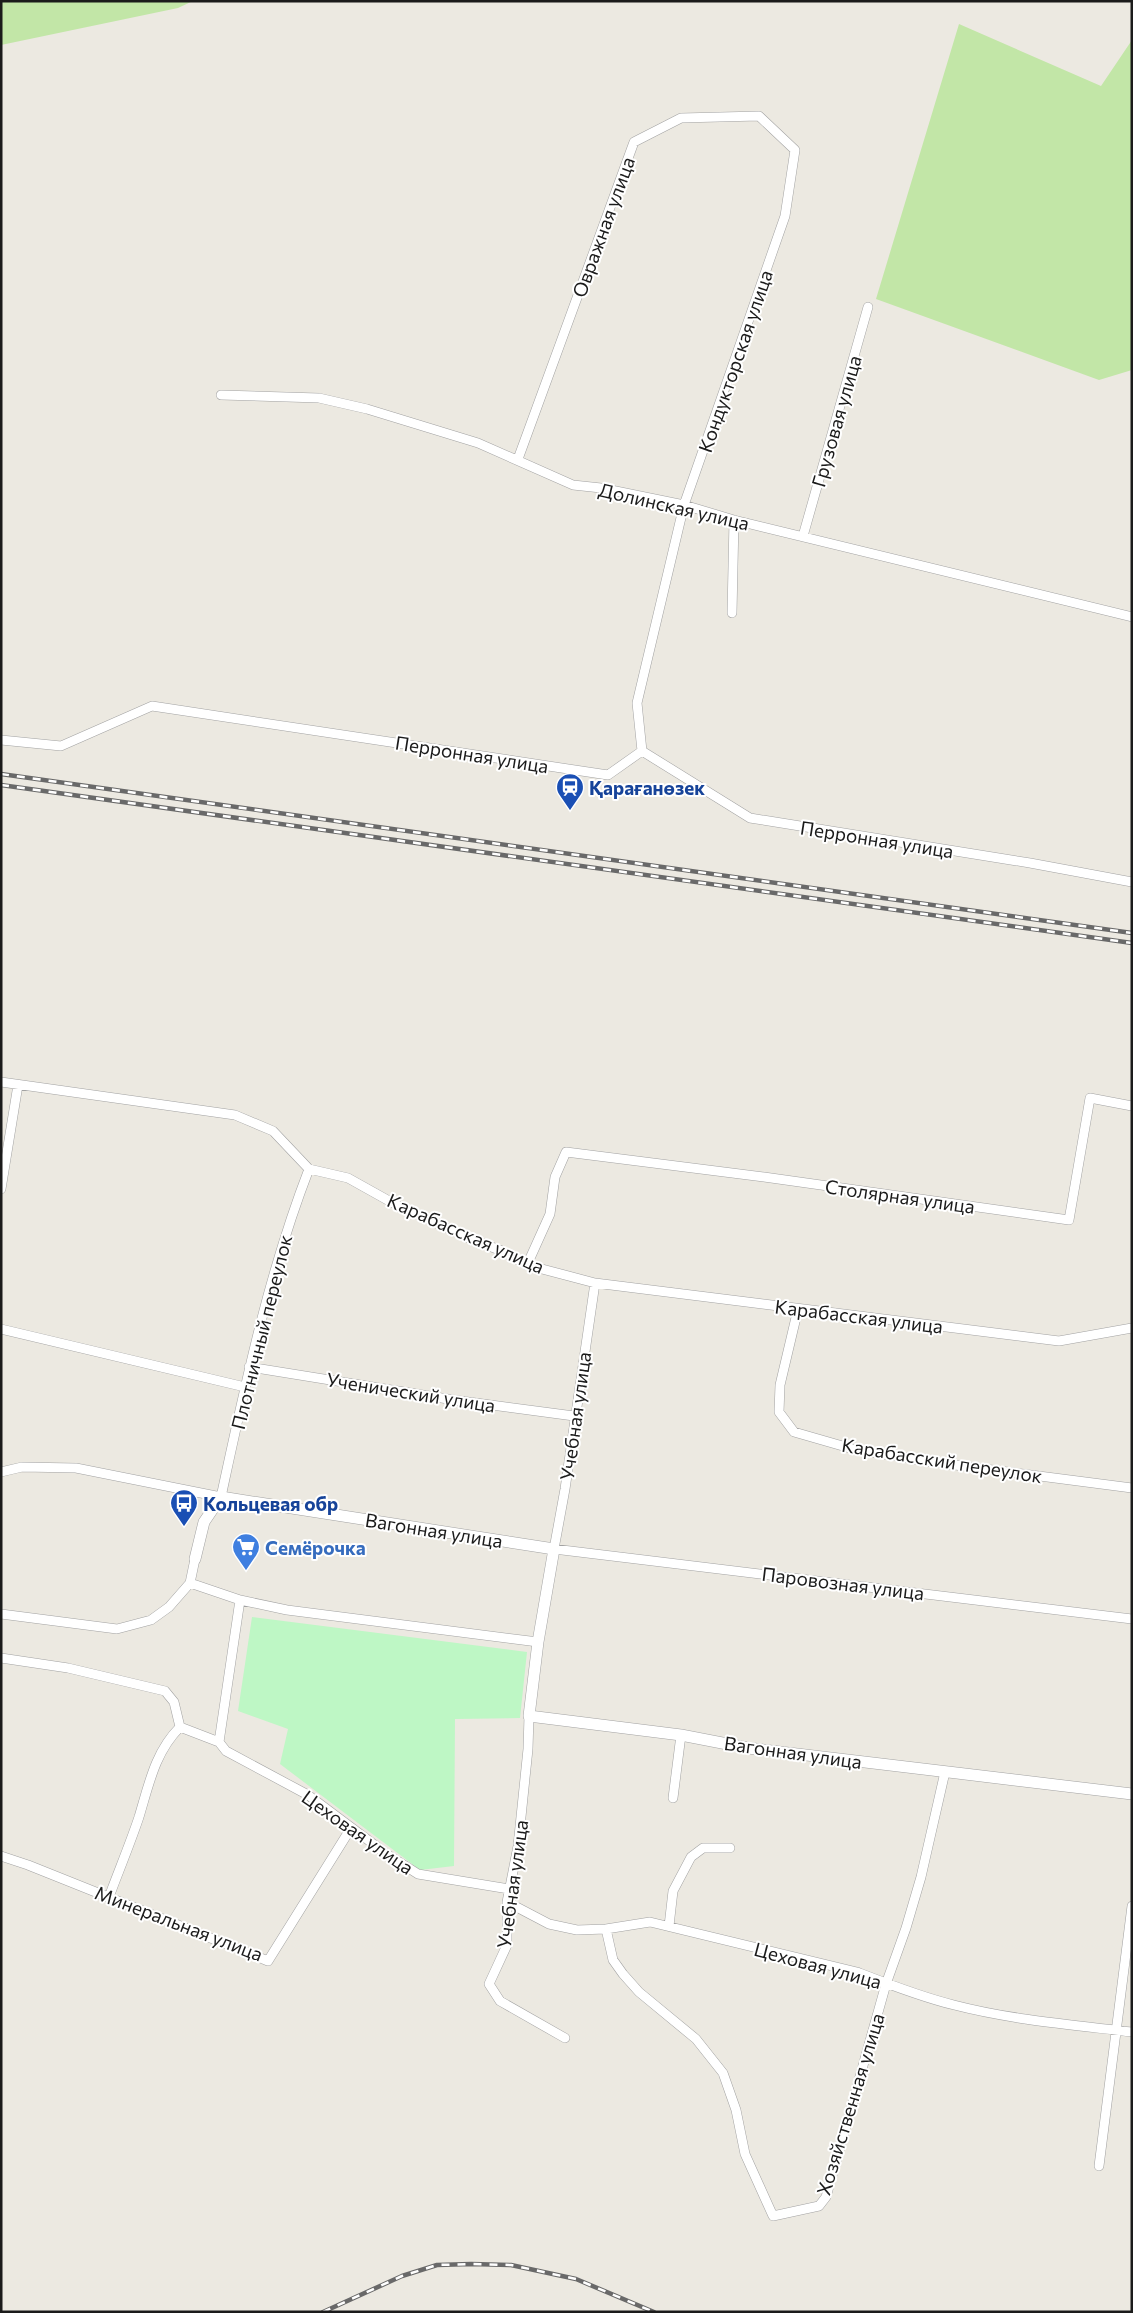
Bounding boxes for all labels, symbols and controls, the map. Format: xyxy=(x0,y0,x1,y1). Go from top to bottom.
street label: Овражная улица xyxy=(567,154,639,300)
street label: Кондукторская улица xyxy=(693,267,777,455)
street label: Грузовая улица xyxy=(806,353,866,489)
street label: Долинская улица xyxy=(596,477,752,535)
street label: Перронная улица xyxy=(394,731,550,777)
station icon: Қарағанөзек xyxy=(555,772,585,811)
place label: Қарағанөзек xyxy=(589,776,705,799)
street label: Перронная улица xyxy=(799,816,955,862)
street label: Столярная улица xyxy=(824,1174,976,1218)
street label: Карабасская улица xyxy=(384,1188,548,1278)
street label: Плотничный переулок xyxy=(226,1232,296,1432)
street label: Карабасская улица xyxy=(774,1294,944,1338)
street label: Учебная улица xyxy=(555,1350,595,1482)
street label: Ученический улица xyxy=(325,1367,497,1417)
street label: Карабасский переулок xyxy=(840,1433,1044,1487)
bus stop icon: Кольцевая обр xyxy=(169,1488,199,1527)
place label: Кольцевая обр xyxy=(203,1492,338,1515)
street label: Вагонная улица xyxy=(364,1508,504,1552)
supermarket icon: Семёрочка xyxy=(231,1532,261,1571)
place label: Семёрочка xyxy=(265,1536,366,1559)
street label: Паровозная улица xyxy=(761,1562,925,1604)
street label: Вагонная улица xyxy=(723,1731,863,1773)
street label: Цеховая улица xyxy=(298,1785,418,1879)
street label: Учебная улица xyxy=(492,1818,532,1950)
street label: Минеральная улица xyxy=(92,1880,266,1966)
street label: Цеховая улица xyxy=(752,1937,884,1993)
street label: Хозяйственная улица xyxy=(811,2010,889,2198)

